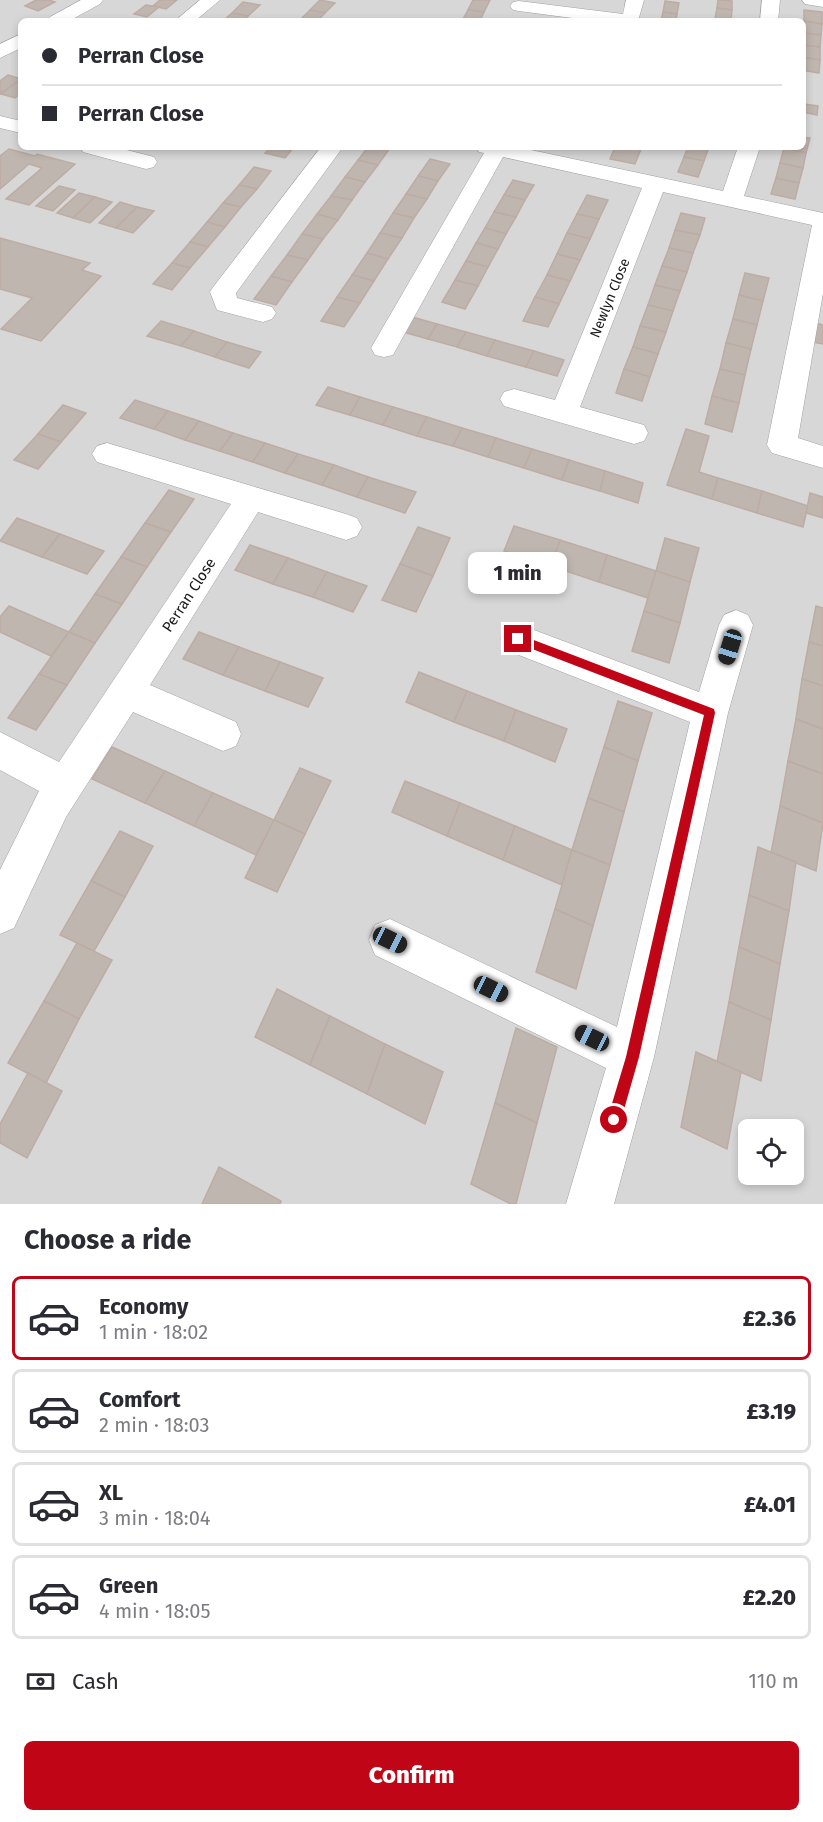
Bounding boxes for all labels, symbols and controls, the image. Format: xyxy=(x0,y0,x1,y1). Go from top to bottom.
text: Perran Close xyxy=(78,42,204,69)
text: Perran Close xyxy=(78,100,204,127)
street label: Newlyn Close xyxy=(586,256,634,340)
callout: 1 min xyxy=(468,552,568,594)
street label: Perran Close xyxy=(158,554,220,636)
text: 1 min xyxy=(494,561,541,585)
route end xyxy=(504,625,531,652)
car xyxy=(716,627,744,667)
car xyxy=(370,924,410,956)
car xyxy=(471,973,511,1005)
car xyxy=(572,1022,612,1054)
route start xyxy=(600,1106,627,1133)
map controls xyxy=(738,1119,804,1185)
button: locate xyxy=(738,1119,804,1185)
text: Choose a ride xyxy=(24,1224,191,1256)
icon: car xyxy=(27,1291,81,1345)
text: Economy xyxy=(99,1293,188,1320)
text: £2.36 xyxy=(743,1305,796,1332)
text: 1 min · 18:02 xyxy=(99,1320,208,1344)
icon: car xyxy=(27,1384,81,1438)
text: Comfort xyxy=(99,1386,180,1413)
text: £3.19 xyxy=(746,1398,796,1425)
text: 2 min · 18:03 xyxy=(99,1413,210,1437)
icon: car xyxy=(27,1477,81,1531)
text: XL xyxy=(99,1479,123,1506)
text: £4.01 xyxy=(744,1491,796,1518)
text: 3 min · 18:04 xyxy=(99,1506,210,1530)
icon: car xyxy=(27,1570,81,1624)
text: Green xyxy=(99,1572,158,1599)
text: £2.20 xyxy=(743,1584,796,1611)
text: 4 min · 18:05 xyxy=(99,1599,211,1623)
icon: cash xyxy=(24,1665,57,1698)
text: Cash xyxy=(72,1668,119,1695)
text: 110 m xyxy=(748,1669,799,1693)
button: Confirm xyxy=(24,1741,799,1810)

